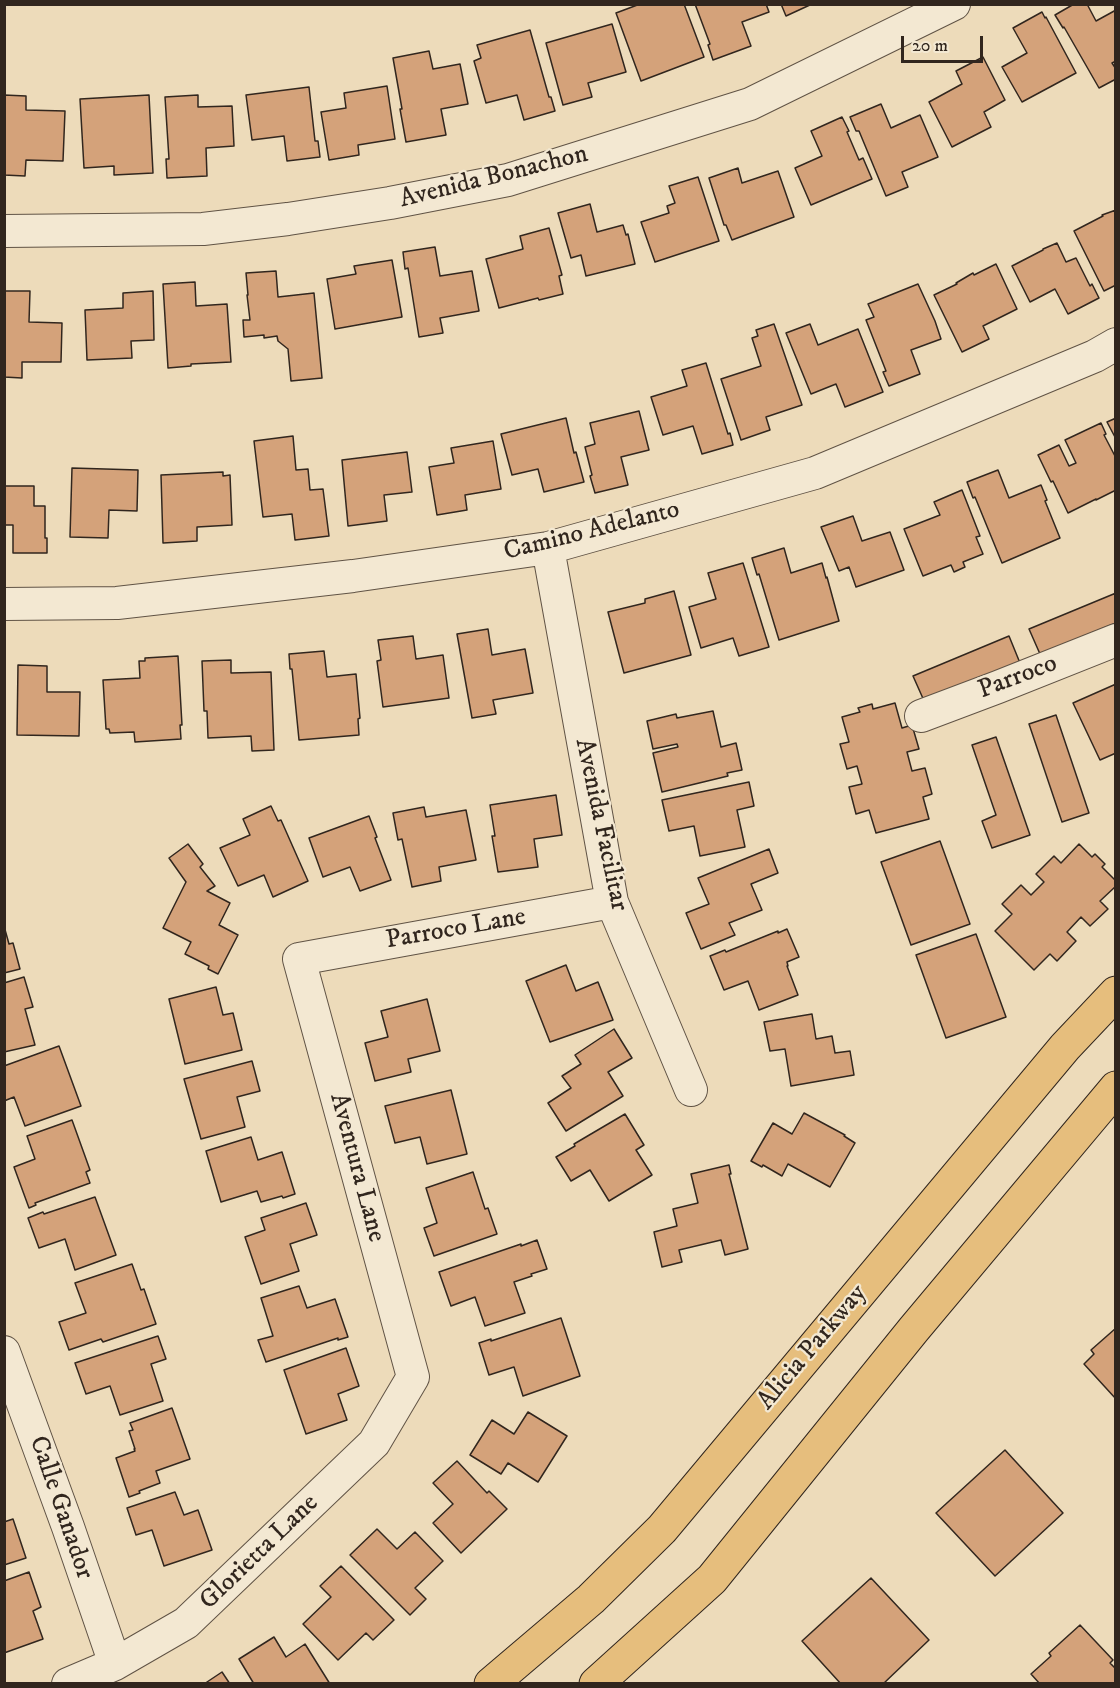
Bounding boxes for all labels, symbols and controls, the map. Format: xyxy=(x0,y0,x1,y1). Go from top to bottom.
scale bar xyxy=(904,24,986,62)
text: 20 m xyxy=(912,35,948,57)
street label: Avenida Bonachon xyxy=(397,140,591,216)
street label: Camino Adelanto xyxy=(501,495,683,569)
street label: Parroco xyxy=(974,649,1062,707)
street label: Avenida Facilitar xyxy=(566,736,634,914)
street label: Parroco Lane xyxy=(384,902,528,958)
street label: Aventura Lane xyxy=(321,1090,391,1246)
street label: Alicia Parkway xyxy=(752,1279,874,1417)
street label: Calle Ganador xyxy=(21,1432,99,1584)
street label: Glorietta Lane xyxy=(194,1489,326,1617)

